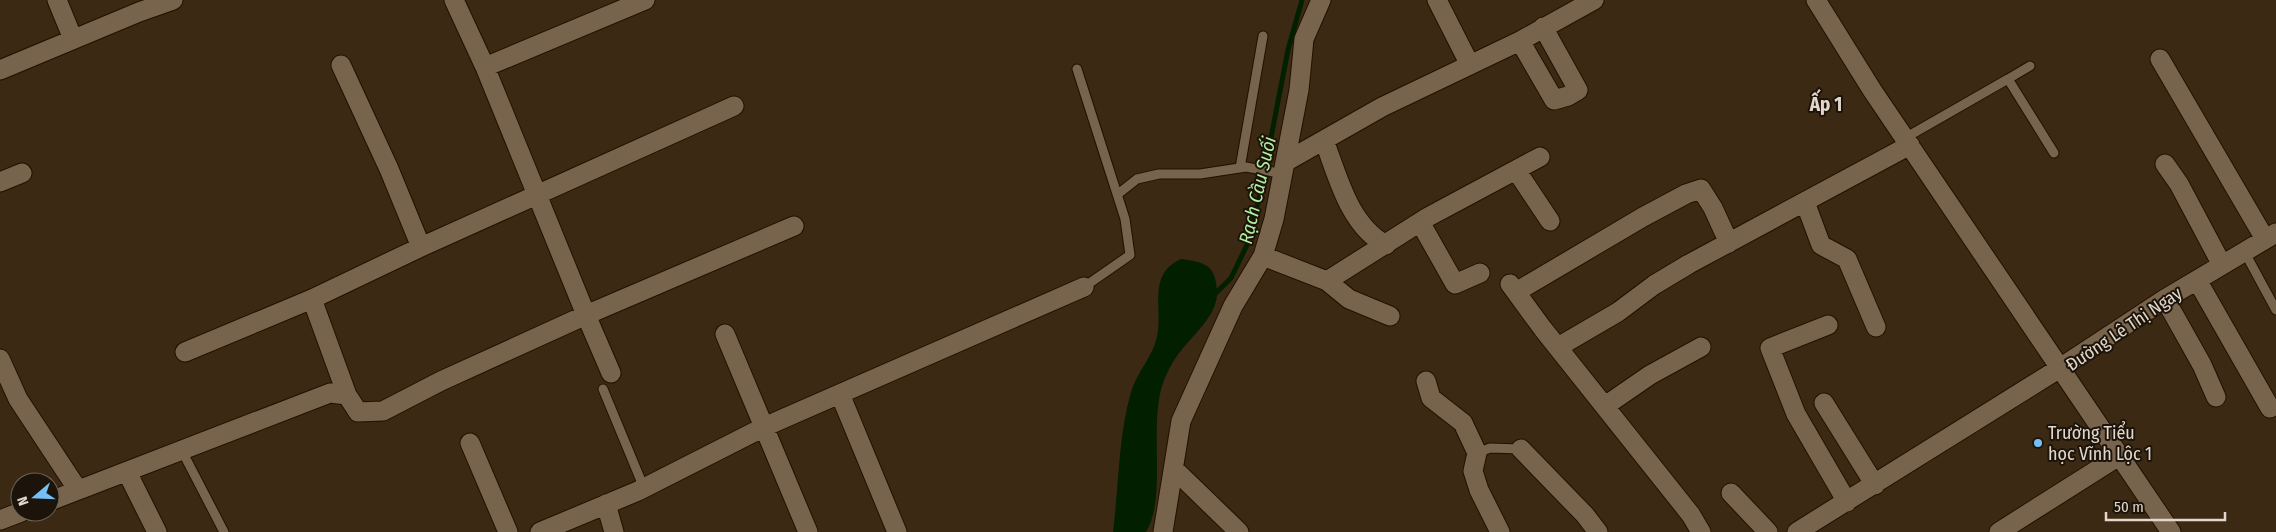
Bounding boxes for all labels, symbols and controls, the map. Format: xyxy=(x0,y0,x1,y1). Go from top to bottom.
district label: Ấp 1 xyxy=(1809,88,1842,116)
water label: Rạch Cầu Suối xyxy=(1234,134,1281,246)
street label: Đường Lê Thị Ngay xyxy=(2062,282,2186,376)
place label: Trường Tiểu học Vĩnh Lộc 1 xyxy=(2048,421,2152,465)
marker: Trường Tiểu học Vĩnh Lộc 1 xyxy=(2032,437,2044,449)
north arrow xyxy=(10,472,60,522)
scale bar xyxy=(2106,490,2225,522)
text: N xyxy=(14,494,33,508)
text: 50 m xyxy=(2114,498,2144,516)

